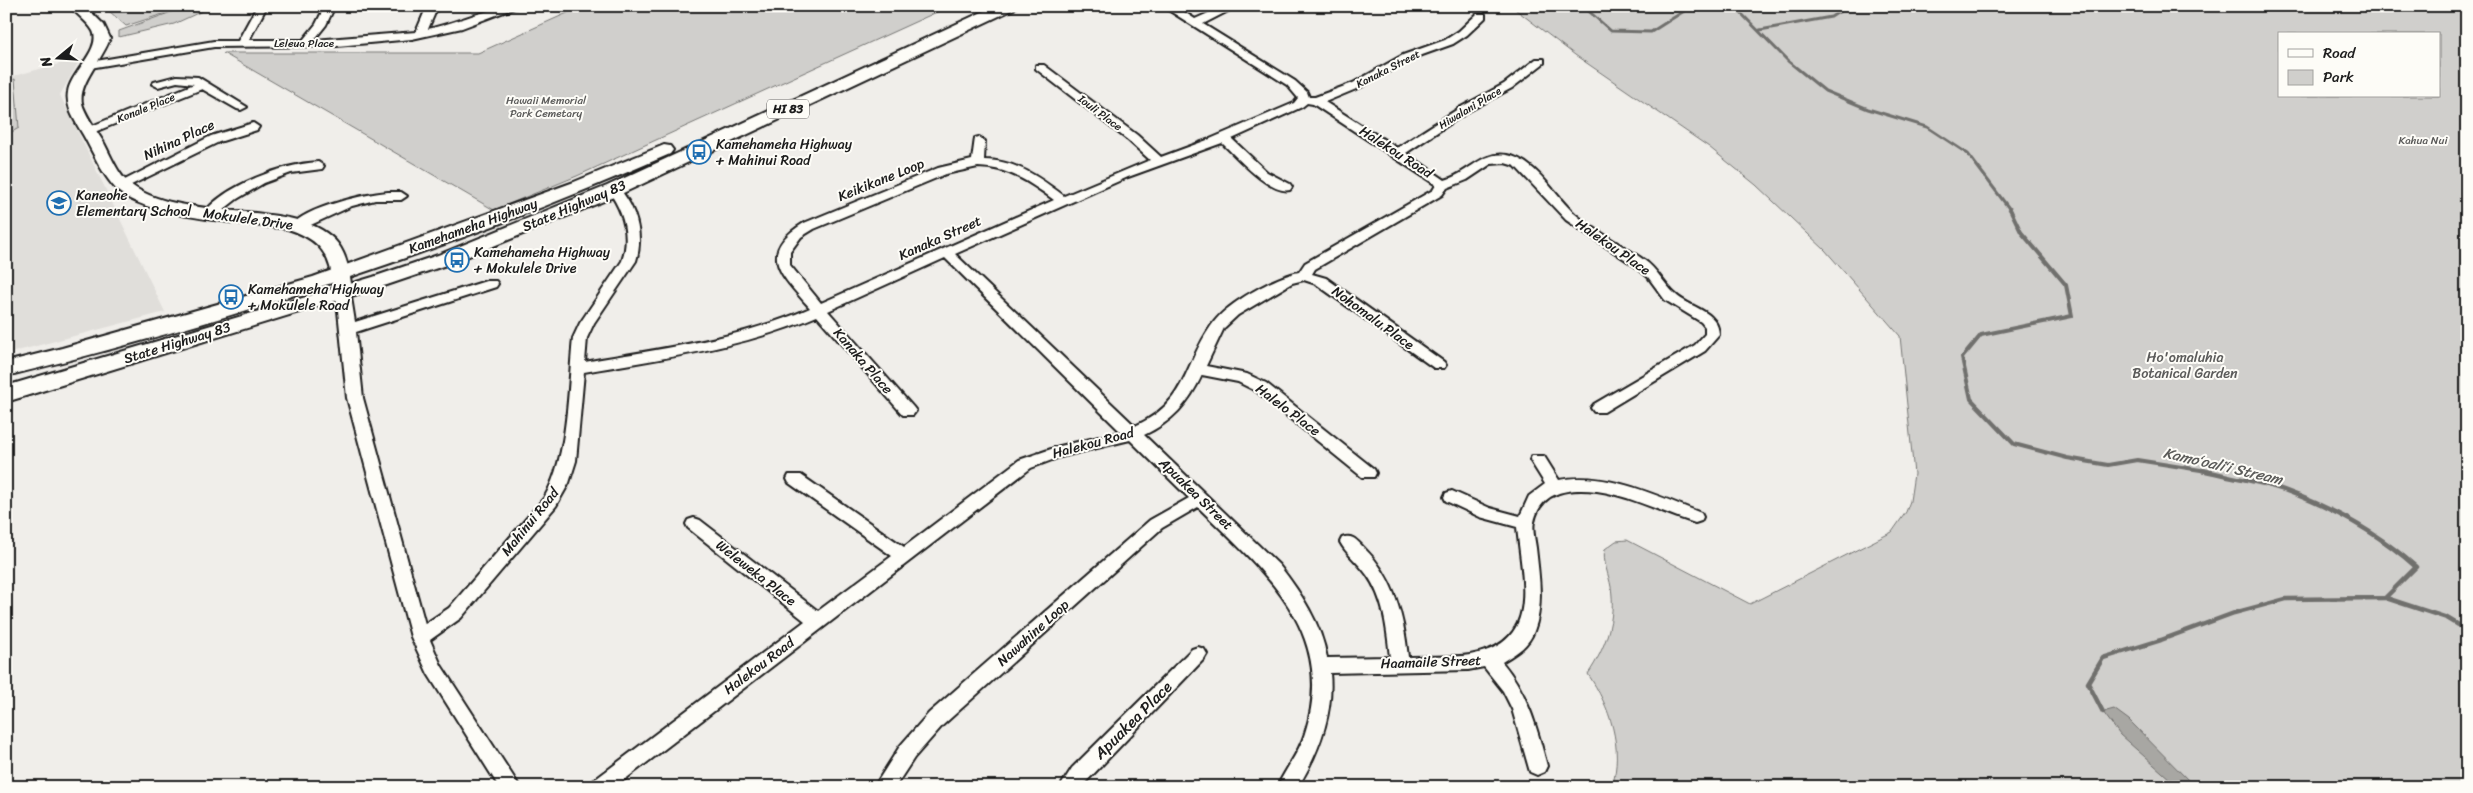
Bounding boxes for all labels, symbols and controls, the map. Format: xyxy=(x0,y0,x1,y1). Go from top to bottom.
north arrow xyxy=(32,32,82,82)
legend xyxy=(2278,32,2440,98)
street label: Leleua Place xyxy=(274,34,335,53)
text: Road xyxy=(2323,40,2356,66)
street label: Kanaka Street xyxy=(1353,45,1424,93)
text: N xyxy=(33,53,60,71)
text: Park xyxy=(2323,64,2354,90)
street label: Hiwalani Place xyxy=(1435,81,1506,134)
street label: Konale Place xyxy=(114,88,178,128)
street label: Iouli Place xyxy=(1073,89,1126,136)
park label: Hawaii Memorial Park Cemetary xyxy=(506,91,587,123)
road number: HI 83 xyxy=(767,100,809,118)
street label: Nihina Place xyxy=(139,112,219,168)
street label: Halekou Road xyxy=(1354,119,1439,186)
park label: Kahua Nui xyxy=(2399,131,2448,150)
place label: Kamehameha Highway + Mahinui Road xyxy=(715,132,853,173)
bus stop icon: Kamehameha Highway + Mahinui Road xyxy=(686,139,712,165)
street label: Keikikane Loop xyxy=(834,151,929,209)
street label: State Highway 83 xyxy=(518,173,630,239)
place label: Kaneohe Elementary School xyxy=(76,183,193,224)
school or university icon: Kaneohe Elementary School xyxy=(46,190,72,216)
street label: Kamehameha Highway xyxy=(405,191,542,261)
street label: Mokulele Drive xyxy=(202,200,295,238)
street label: Kanaka Street xyxy=(894,208,986,268)
street label: Halekou Place xyxy=(1570,212,1656,282)
place label: Kamehameha Highway + Mokulele Drive xyxy=(473,240,611,281)
bus stop icon: Kamehameha Highway + Mokulele Drive xyxy=(444,247,470,273)
place label: Kamehameha Highway + Mokulele Road xyxy=(247,277,385,318)
street label: Nohomalu Place xyxy=(1326,279,1420,357)
bus stop icon: Kamehameha Highway + Mokulele Road xyxy=(218,284,244,310)
street label: State Highway 83 xyxy=(120,315,234,371)
street label: Kanaka Place xyxy=(827,322,899,400)
park label: Ho'omaluhia Botanical Garden xyxy=(2132,345,2238,386)
street label: Halelo Place xyxy=(1250,377,1326,443)
street label: Halekou Road xyxy=(1049,420,1138,466)
water label: Kamoʻoaliʻi Stream xyxy=(2161,440,2287,493)
street label: Apuakea Street xyxy=(1152,451,1239,536)
street label: Mahinui Road xyxy=(494,481,567,562)
street label: Weleweka Place xyxy=(710,533,802,613)
street label: Nawahine Loop xyxy=(991,593,1076,673)
street label: Halekou Road xyxy=(718,630,801,701)
street label: Haamaile Street xyxy=(1380,648,1482,676)
street label: Apuakea Place xyxy=(1086,673,1180,767)

